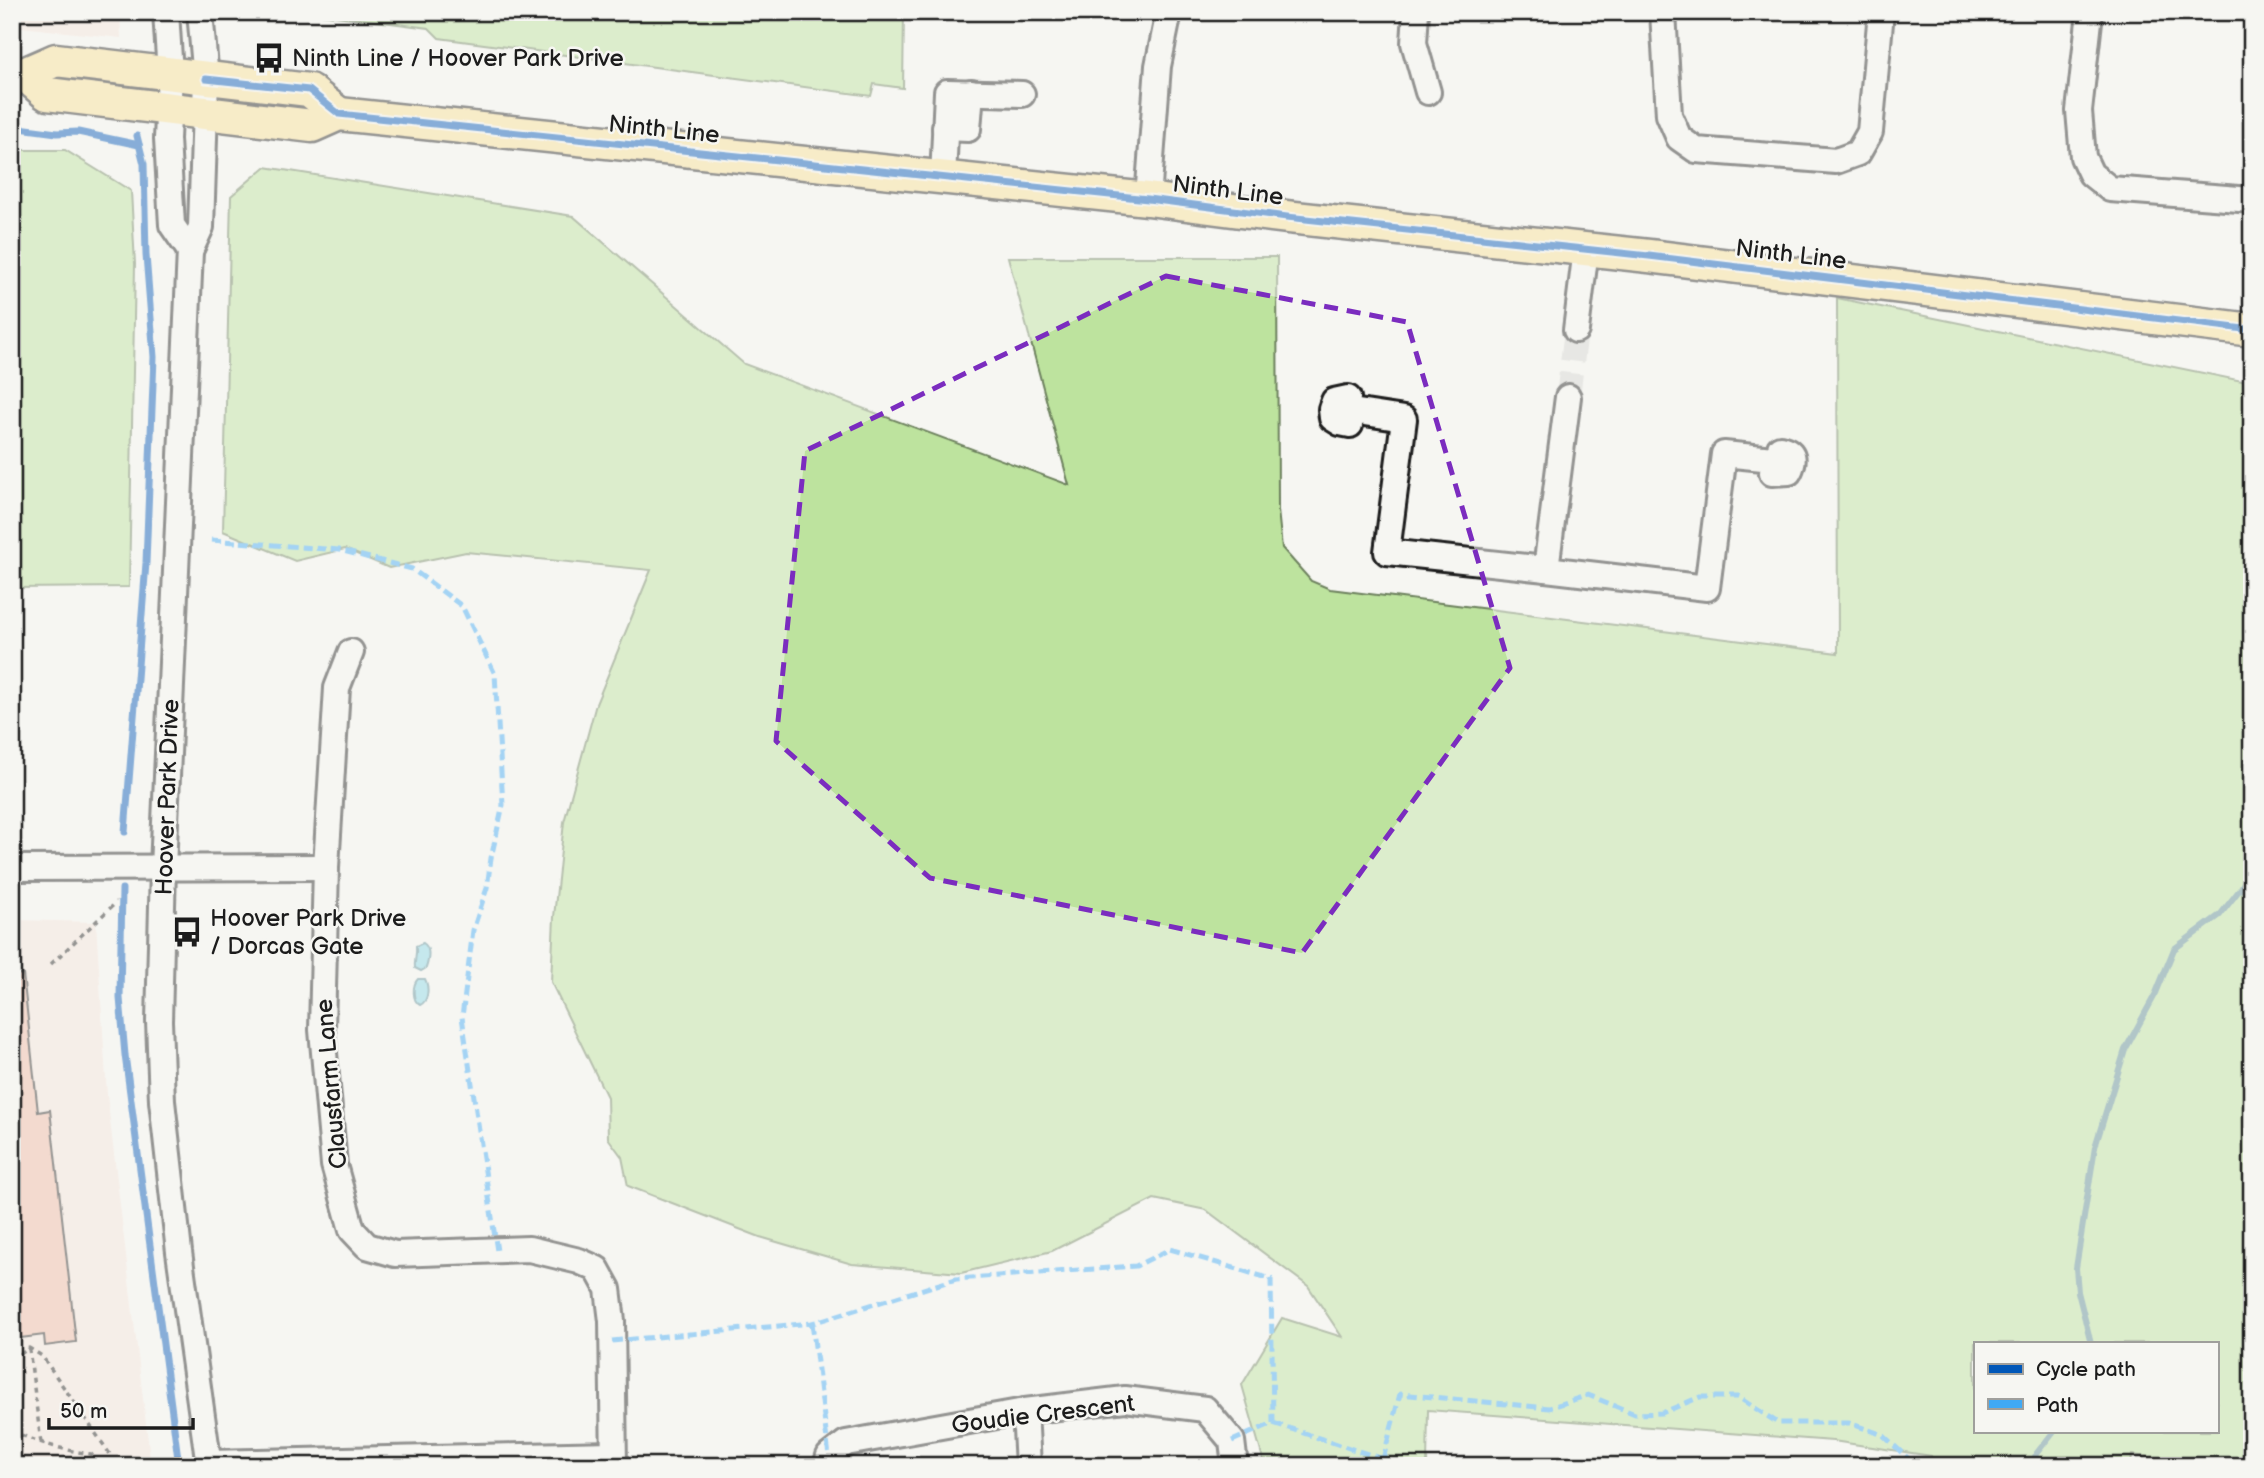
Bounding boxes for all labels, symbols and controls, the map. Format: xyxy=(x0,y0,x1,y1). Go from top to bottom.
bus stop icon: Ninth Line / Hoover Park Drive xyxy=(252,41,286,75)
place label: Ninth Line / Hoover Park Drive xyxy=(292,44,624,73)
street label: Ninth Line xyxy=(607,109,721,150)
street label: Ninth Line xyxy=(1171,169,1285,212)
street label: Ninth Line xyxy=(1734,233,1848,276)
street label: Hoover Park Drive xyxy=(150,698,185,896)
place label: Hoover Park Drive / Dorcas Gate xyxy=(210,904,406,961)
bus stop icon: Hoover Park Drive / Dorcas Gate xyxy=(170,915,204,949)
street label: Clausfarm Lane xyxy=(310,998,353,1170)
legend xyxy=(1974,1342,2218,1432)
text: Cycle path xyxy=(2036,1357,2136,1382)
scale bar xyxy=(49,1387,192,1431)
street label: Goudie Crescent xyxy=(950,1389,1137,1440)
text: Path xyxy=(2036,1393,2078,1418)
text: 50 m xyxy=(60,1399,107,1424)

